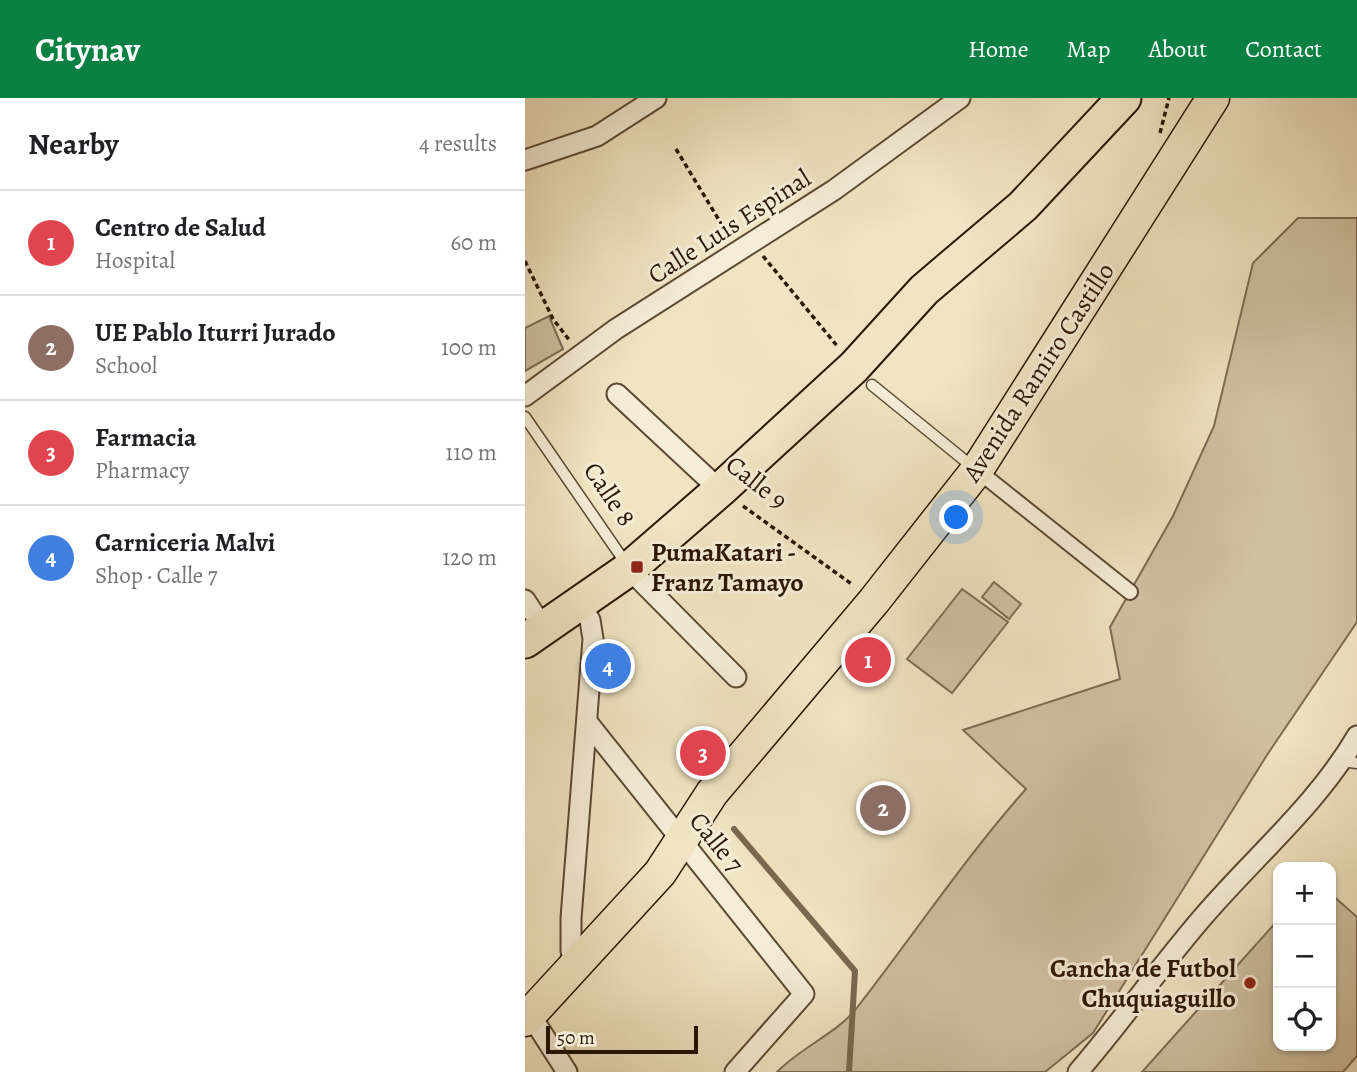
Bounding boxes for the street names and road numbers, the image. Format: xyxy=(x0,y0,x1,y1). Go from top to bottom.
street label: Calle Luis Espinal xyxy=(641,161,817,292)
street label: Avenida Ramiro Castillo xyxy=(954,256,1123,490)
street label: Calle 9 xyxy=(718,447,795,518)
street label: Calle 8 xyxy=(575,455,644,533)
street label: Calle 7 xyxy=(681,805,752,880)

